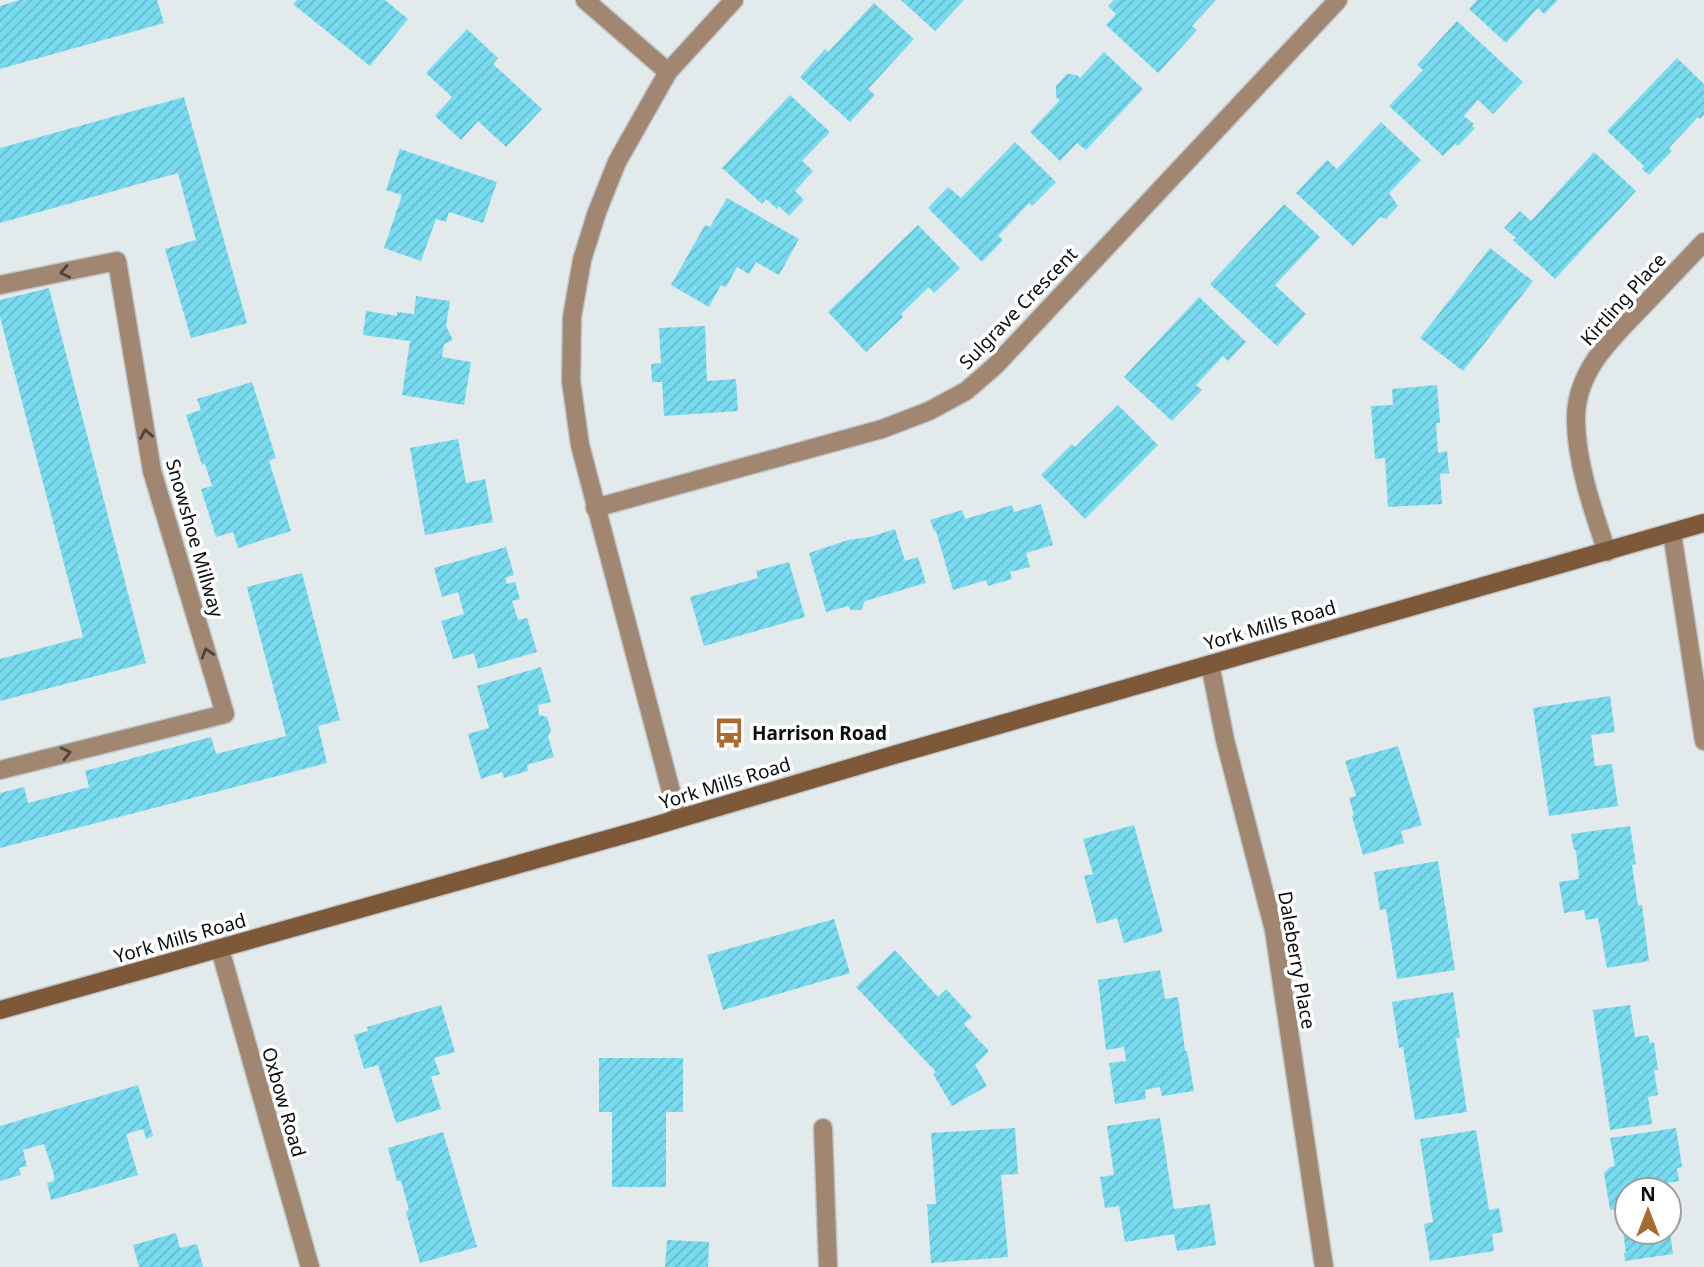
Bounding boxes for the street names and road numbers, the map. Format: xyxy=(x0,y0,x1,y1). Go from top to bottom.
street label: Sulgrave Crescent xyxy=(953,241,1083,375)
street label: Kirtling Place xyxy=(1574,247,1672,351)
street label: Snowshoe Millway xyxy=(160,456,230,620)
street label: York Mills Road xyxy=(1201,594,1339,656)
street label: York Mills Road xyxy=(656,751,794,815)
street label: Daleberry Place xyxy=(1272,889,1322,1031)
street label: York Mills Road xyxy=(111,907,249,969)
street label: Oxbow Road xyxy=(256,1044,312,1160)

